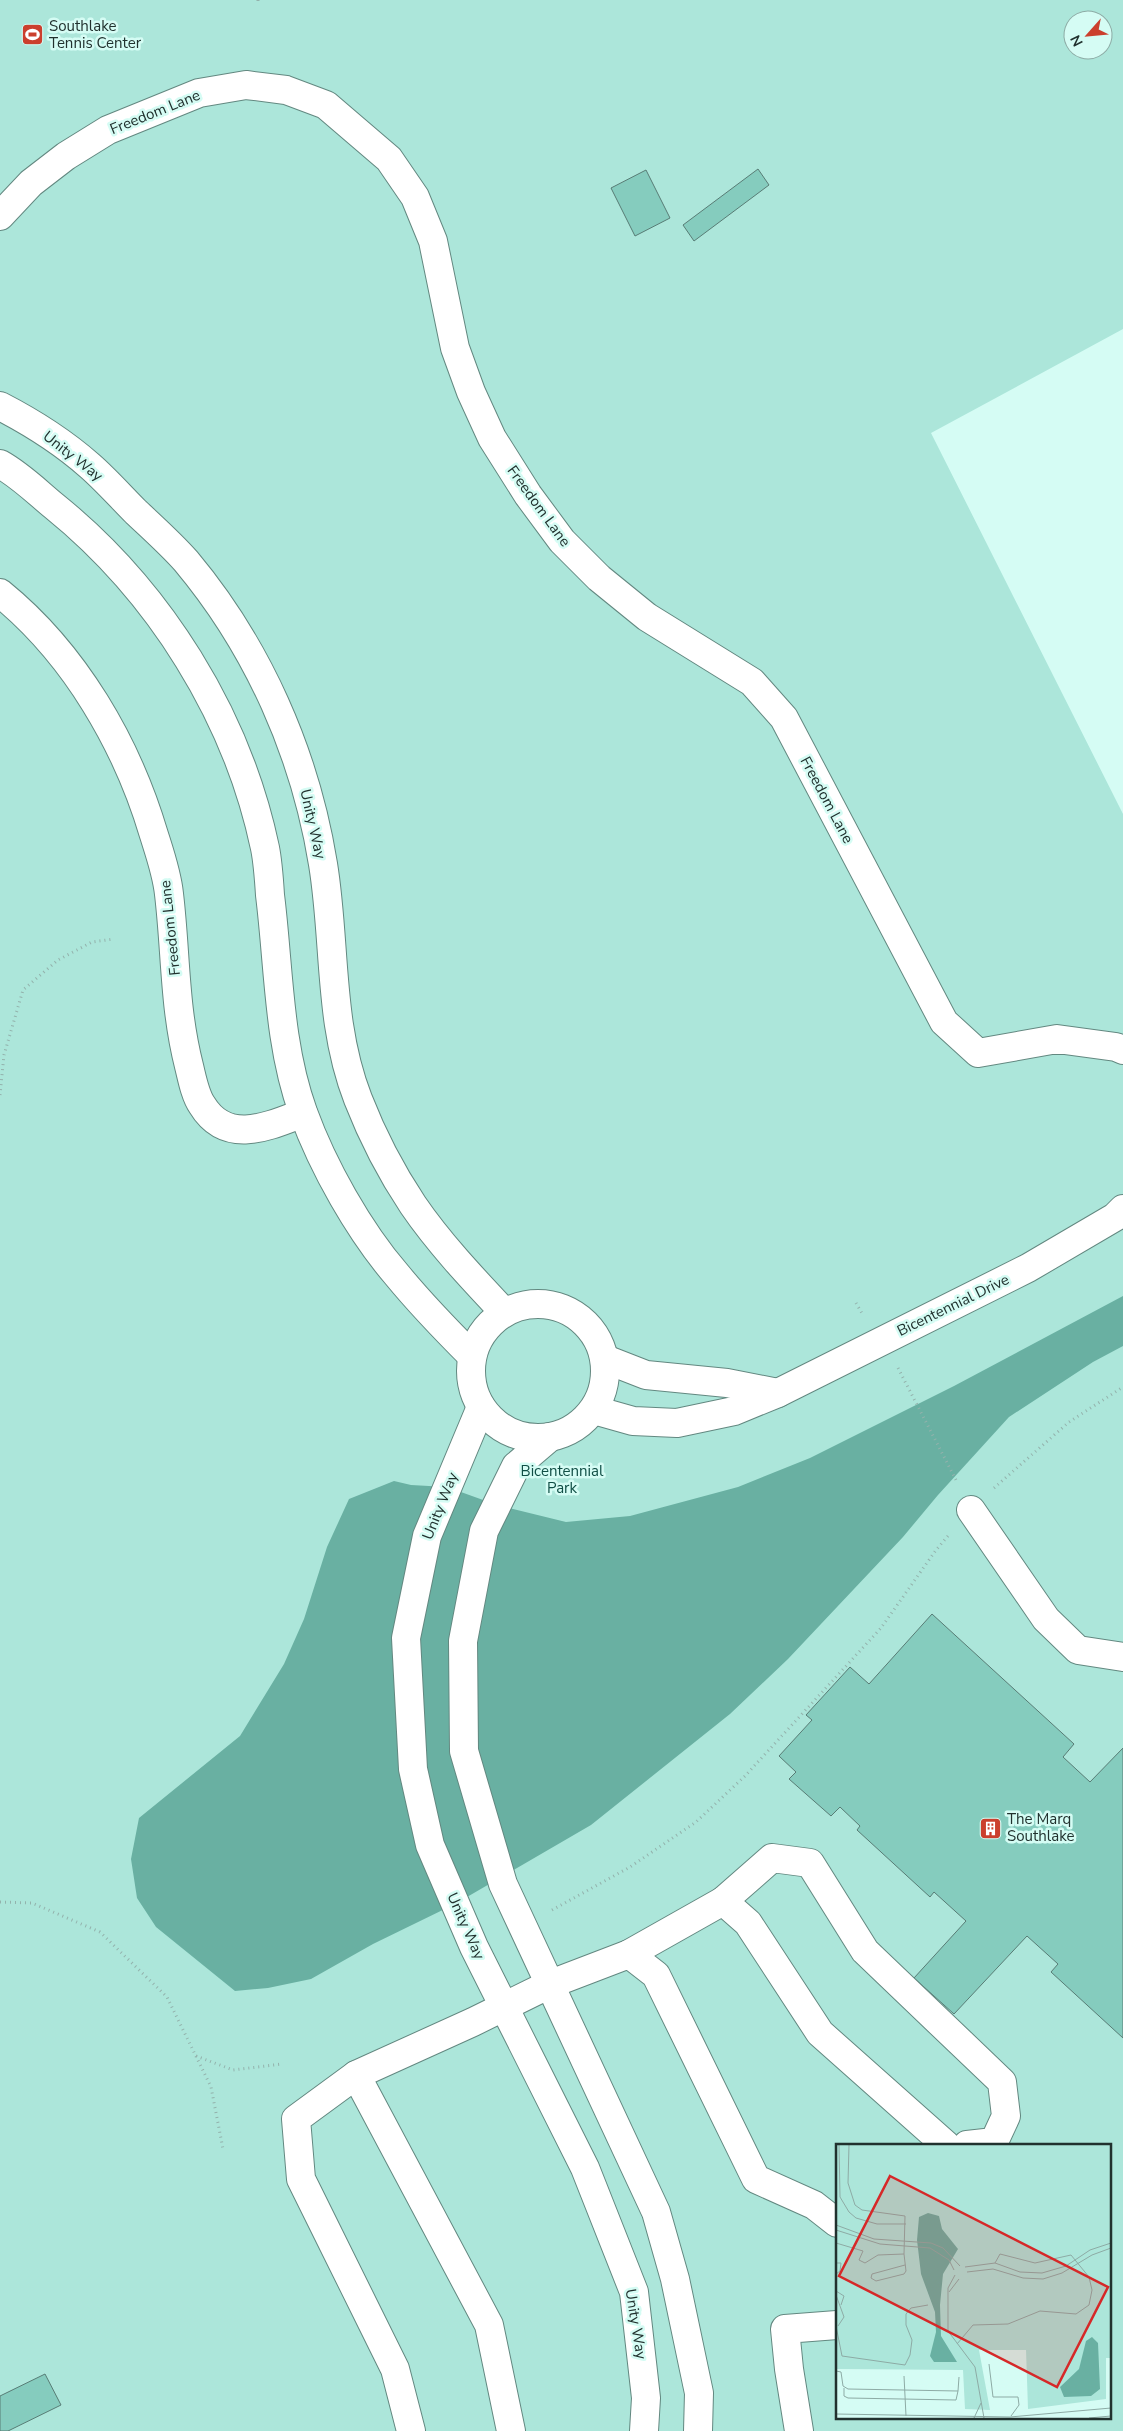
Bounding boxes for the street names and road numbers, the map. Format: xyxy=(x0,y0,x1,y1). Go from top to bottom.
street label: Freedom Lane xyxy=(107,85,203,139)
street label: Unity Way xyxy=(39,426,107,486)
street label: Freedom Lane xyxy=(503,461,575,551)
street label: Freedom Lane xyxy=(796,753,858,847)
street label: Unity Way xyxy=(295,787,331,861)
street label: Freedom Lane xyxy=(155,879,185,977)
street label: Bicentennial Drive xyxy=(894,1269,1012,1341)
street label: Unity Way xyxy=(417,1469,463,1543)
street label: Unity Way xyxy=(442,1889,490,1963)
street label: Unity Way xyxy=(621,2287,651,2361)

